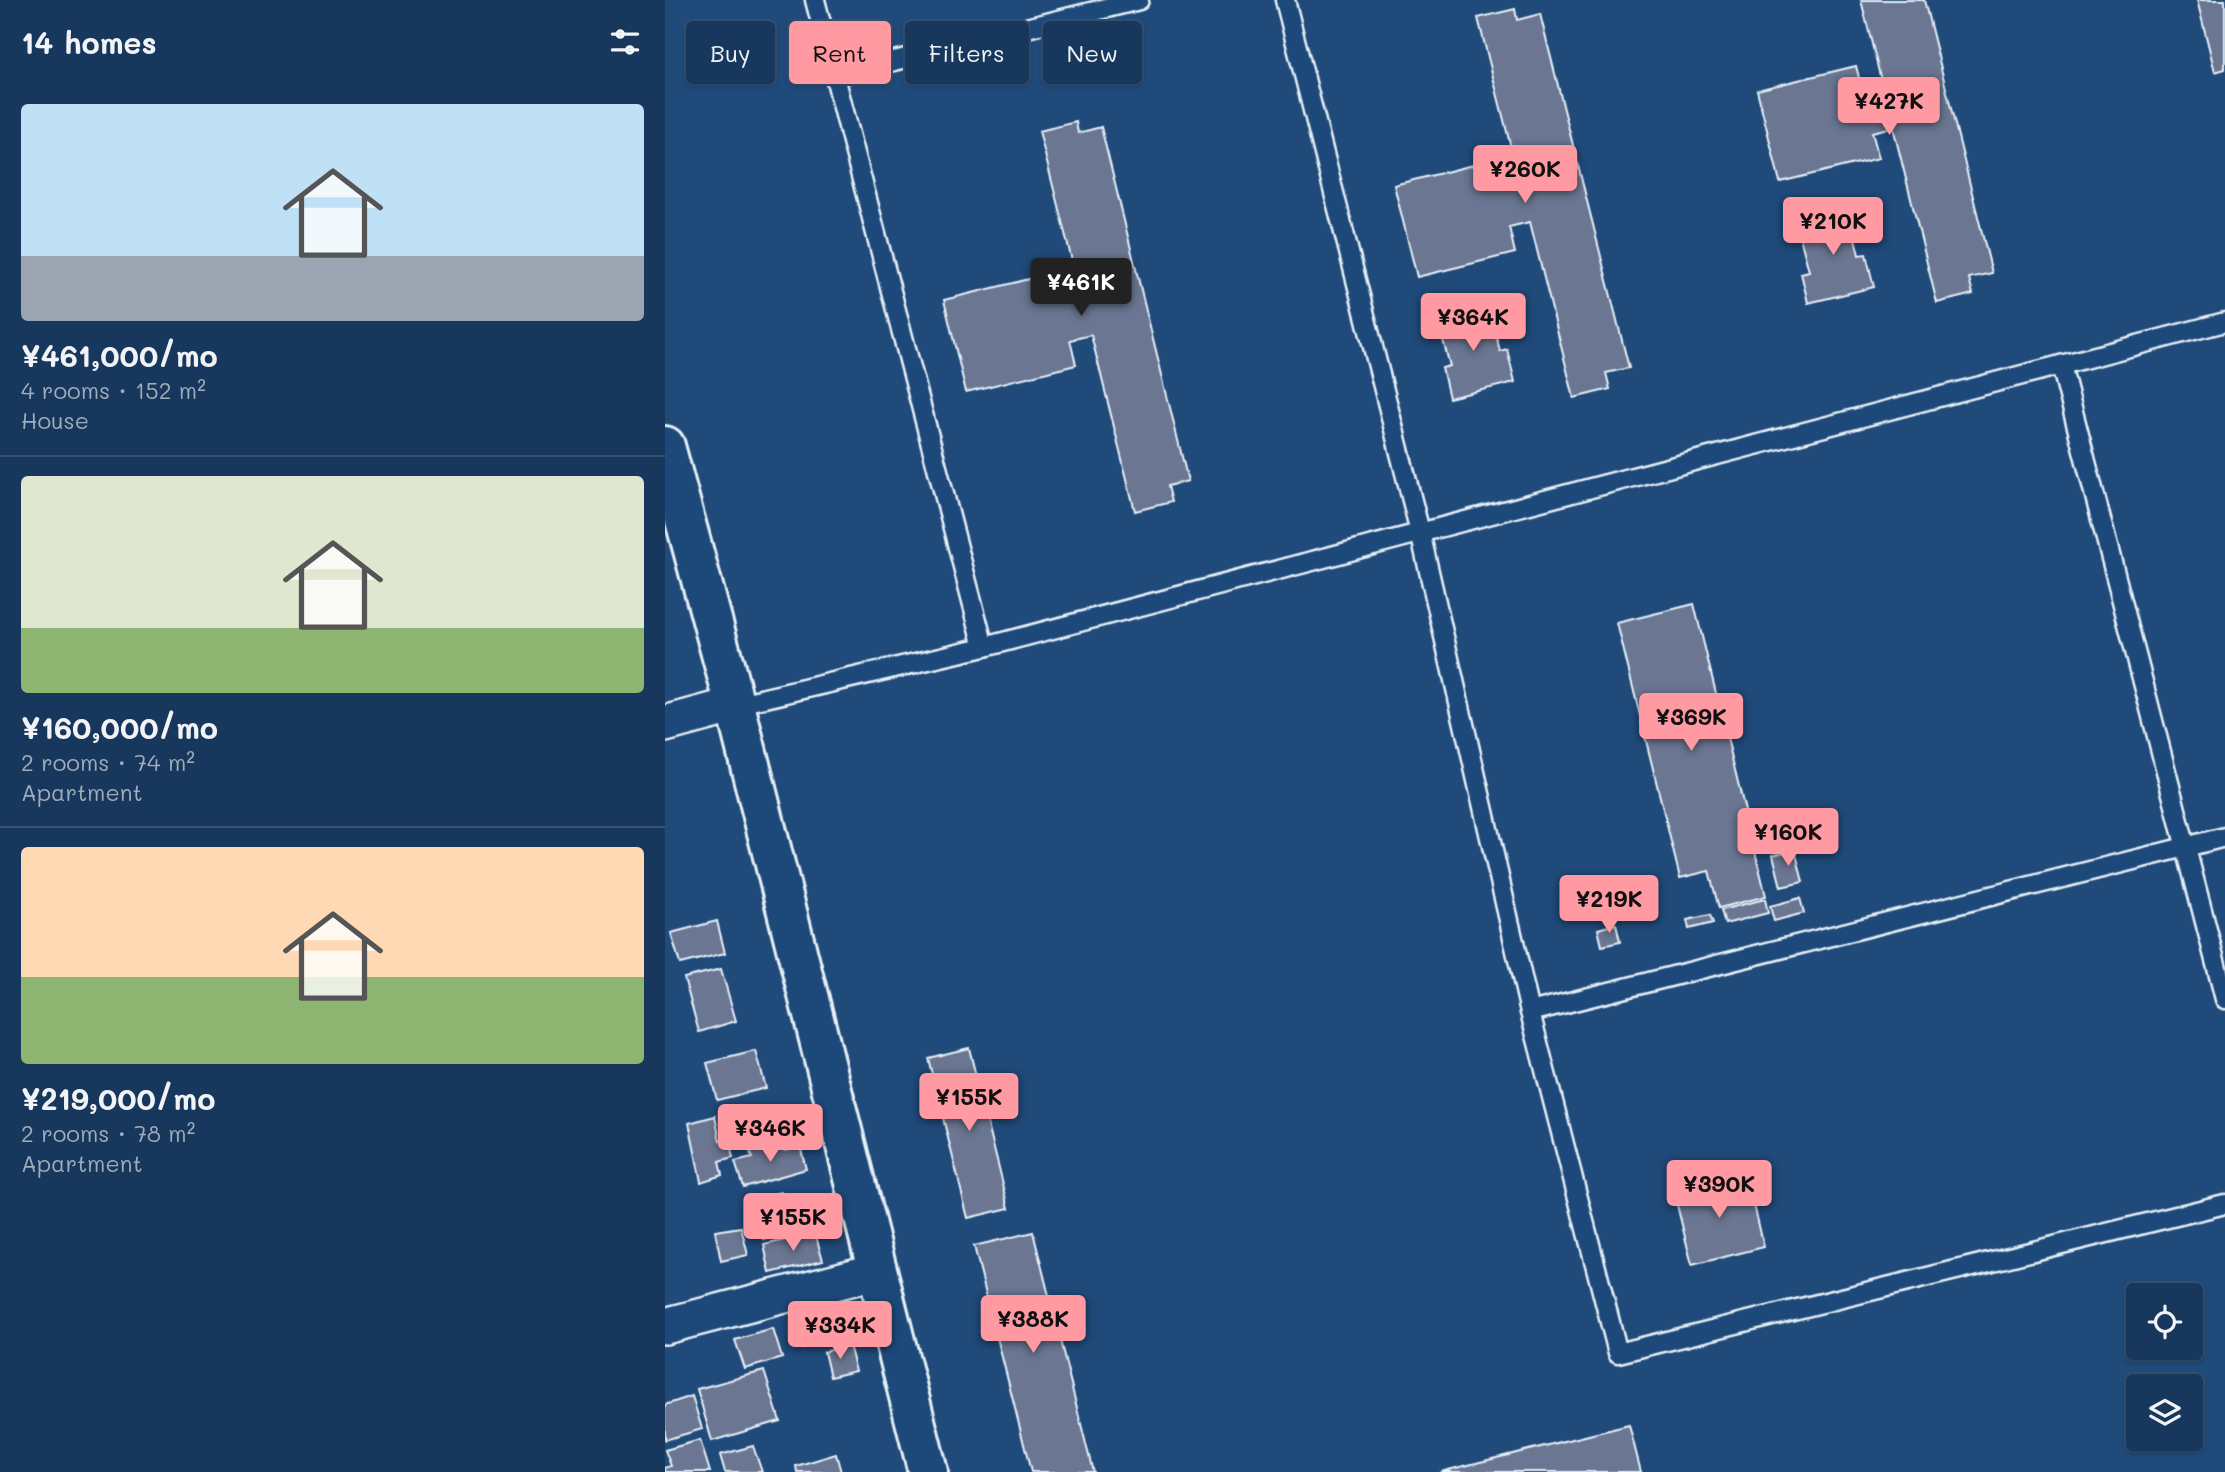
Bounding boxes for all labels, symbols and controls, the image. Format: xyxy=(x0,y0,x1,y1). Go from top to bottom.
chip: Buy xyxy=(686,21,775,84)
chip: Rent xyxy=(789,21,891,84)
chip: Filters xyxy=(905,21,1029,84)
chip: New xyxy=(1043,21,1142,84)
text: 14 homes xyxy=(21,22,157,62)
icon: filters xyxy=(606,23,644,61)
pin: ¥427K xyxy=(1840,78,1938,137)
text: ¥427K xyxy=(1854,85,1924,115)
pin: ¥260K xyxy=(1476,146,1574,205)
icon: home xyxy=(270,150,396,276)
text: ¥260K xyxy=(1489,153,1561,183)
pin: ¥210K xyxy=(1784,198,1882,257)
text: ¥210K xyxy=(1799,205,1867,235)
pin: ¥461K xyxy=(1032,258,1130,318)
text: ¥461K xyxy=(1047,266,1115,296)
pin: ¥364K xyxy=(1424,294,1522,353)
text: ¥364K xyxy=(1437,301,1509,331)
text: ¥461,000/mo xyxy=(21,335,218,375)
text: 4 rooms · 152 m² xyxy=(21,375,206,405)
text: House xyxy=(21,405,89,435)
icon: home xyxy=(270,522,396,648)
pin: ¥369K xyxy=(1642,694,1740,753)
text: ¥369K xyxy=(1655,701,1727,731)
text: ¥160,000/mo xyxy=(21,707,218,747)
text: 2 rooms · 74 m² xyxy=(21,747,195,777)
text: Apartment xyxy=(21,777,143,807)
pin: ¥160K xyxy=(1739,808,1837,868)
text: ¥160K xyxy=(1753,816,1823,846)
pin: ¥219K xyxy=(1560,876,1658,935)
text: ¥219K xyxy=(1575,883,1643,913)
icon: home xyxy=(270,893,396,1019)
pin: ¥155K xyxy=(920,1074,1018,1133)
text: ¥219,000/mo xyxy=(21,1078,215,1118)
text: ¥155K xyxy=(935,1081,1003,1111)
pin: ¥346K xyxy=(721,1104,819,1164)
text: ¥346K xyxy=(734,1112,806,1142)
text: 2 rooms · 78 m² xyxy=(21,1118,195,1148)
text: Apartment xyxy=(21,1148,143,1178)
pin: ¥390K xyxy=(1670,1160,1768,1220)
text: ¥390K xyxy=(1683,1168,1755,1198)
pin: ¥155K xyxy=(744,1194,842,1253)
text: ¥155K xyxy=(759,1201,827,1231)
map controls xyxy=(2126,1283,2203,1451)
button: locate xyxy=(2126,1283,2203,1360)
pin: ¥388K xyxy=(984,1296,1082,1355)
pin: ¥334K xyxy=(791,1302,889,1361)
text: ¥388K xyxy=(997,1303,1069,1333)
text: ¥334K xyxy=(804,1309,876,1339)
button: layers xyxy=(2126,1374,2203,1451)

